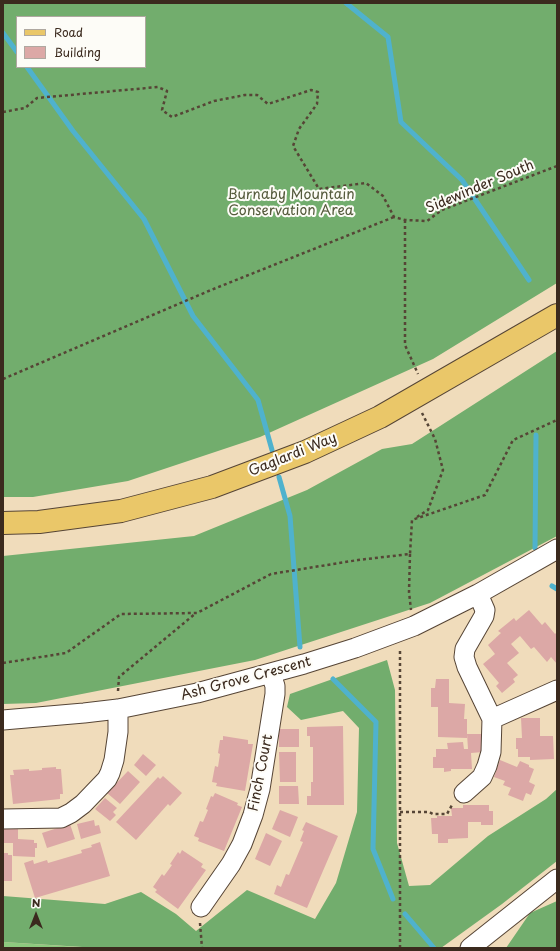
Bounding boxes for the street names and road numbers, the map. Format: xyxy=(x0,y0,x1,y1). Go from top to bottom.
street label: Sidewinder South xyxy=(424,157,536,217)
street label: Gaglardi Way xyxy=(246,430,340,480)
street label: Ash Grove Crescent xyxy=(179,654,313,704)
street label: Finch Court xyxy=(245,733,277,813)

